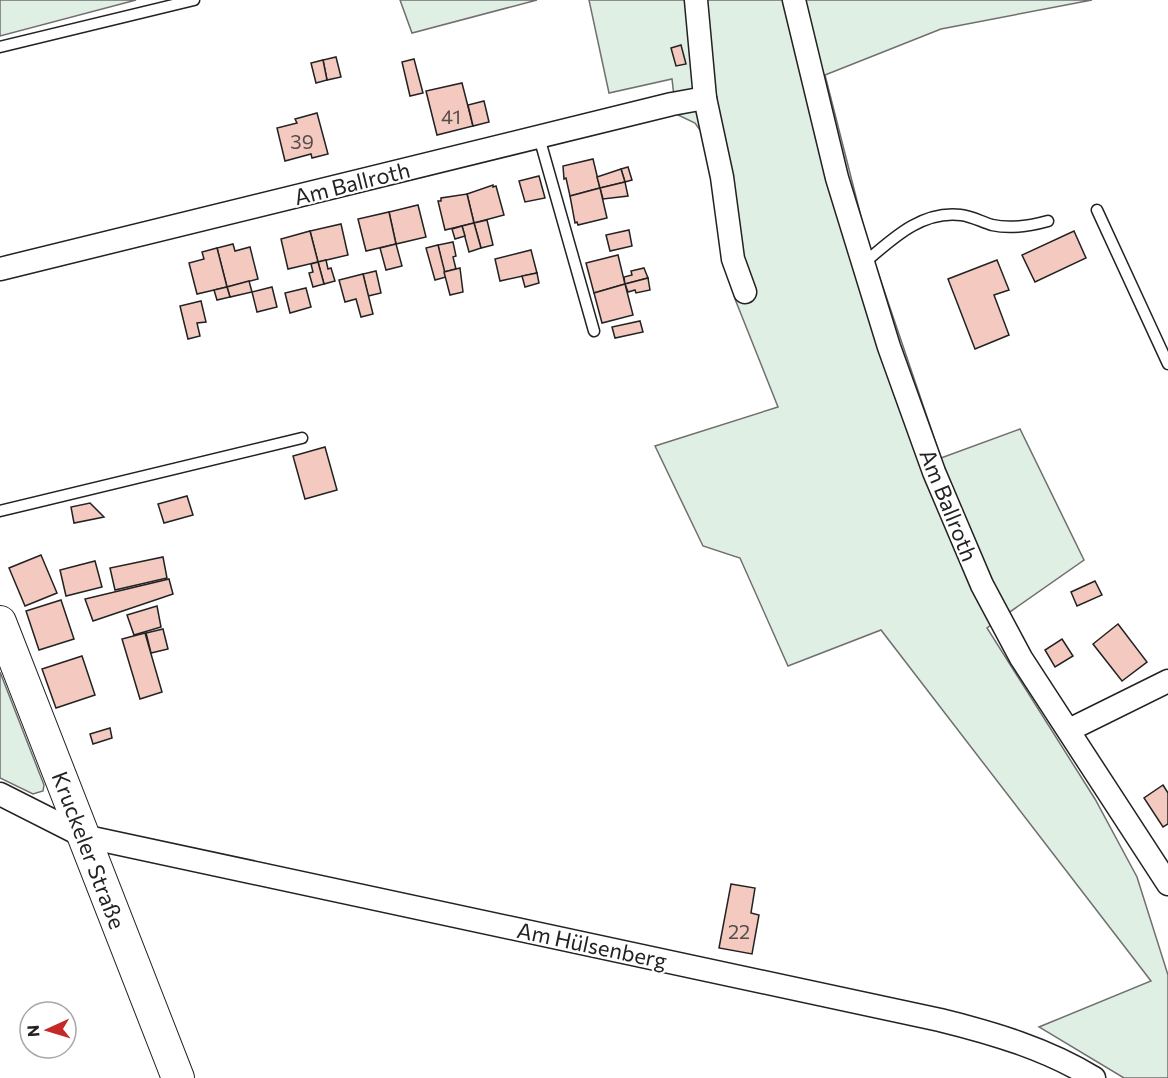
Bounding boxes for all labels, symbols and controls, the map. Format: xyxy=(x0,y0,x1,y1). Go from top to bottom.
house number: 41 xyxy=(441,104,461,128)
house number: 39 xyxy=(290,129,314,153)
street label: Am Ballroth xyxy=(291,156,413,210)
street label: Am Ballroth xyxy=(914,445,984,565)
street label: Kruckeler Straße xyxy=(47,767,131,933)
street label: Am Hülsenberg xyxy=(515,916,669,974)
house number: 22 xyxy=(728,919,750,943)
north arrow xyxy=(18,1000,78,1060)
text: N xyxy=(23,1024,42,1038)

